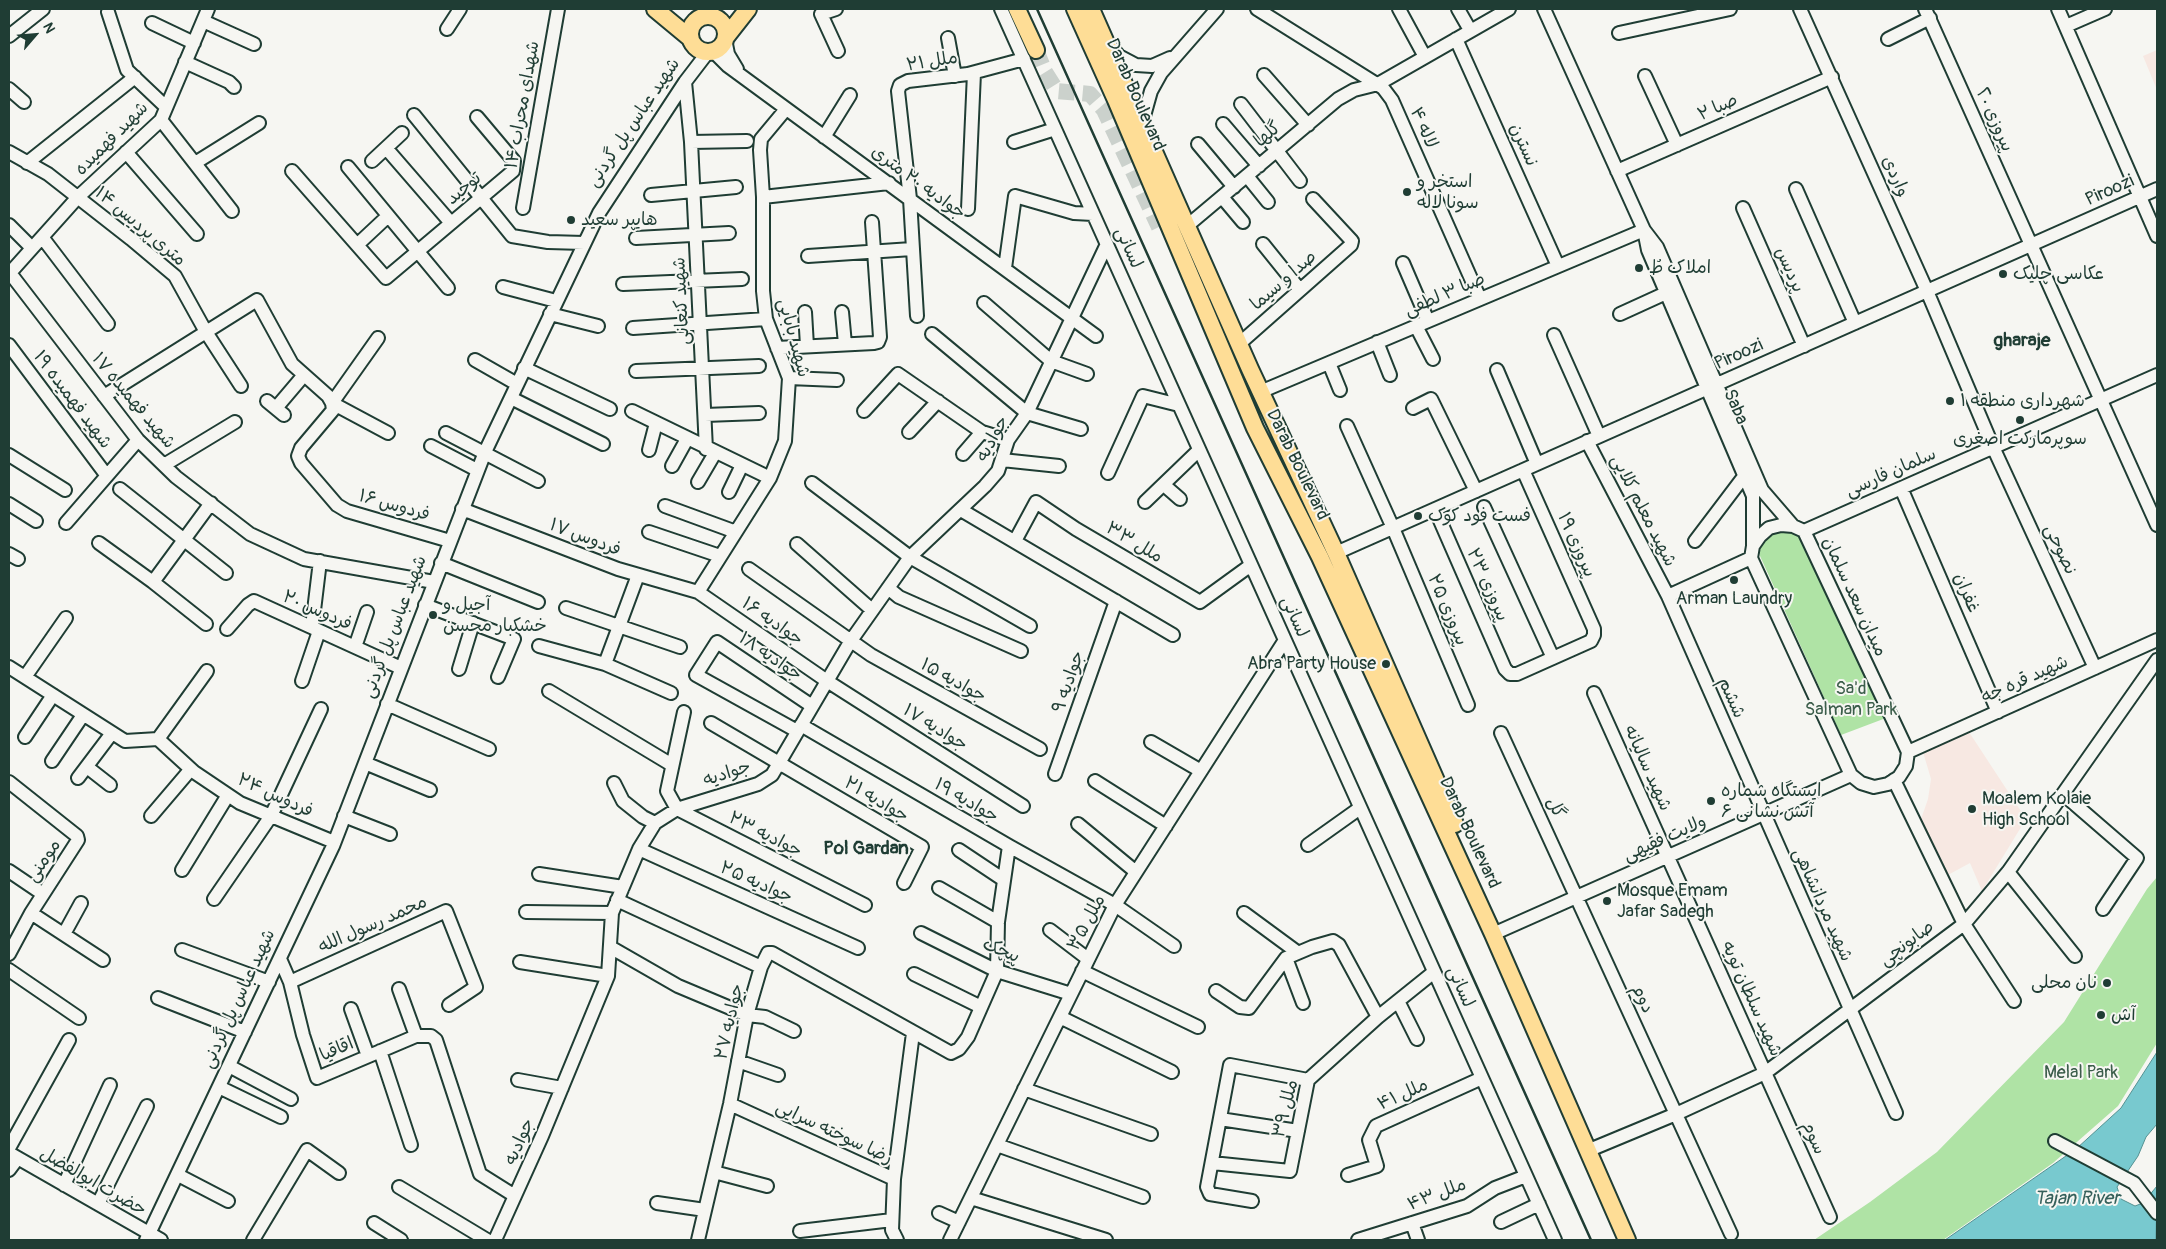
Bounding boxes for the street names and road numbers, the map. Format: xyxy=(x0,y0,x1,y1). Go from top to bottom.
street label: Darab Boulevard xyxy=(1101,36,1169,154)
street label: شهدای محراب ۱۴ xyxy=(501,39,545,171)
street label: ملل ۲۱ xyxy=(905,47,959,77)
street label: شهید عباس پل گردنی xyxy=(583,54,685,192)
street label: پیروزی ٢٠ xyxy=(1970,85,2018,155)
street label: صبا ۲ xyxy=(1695,90,1741,126)
street label: شهید فهمیده xyxy=(71,98,153,180)
street label: لاله ۴ xyxy=(1404,104,1442,152)
street label: گلها xyxy=(1250,118,1286,152)
street label: نسترن xyxy=(1504,120,1542,170)
street label: جوادیه ۲۰ متری xyxy=(866,141,970,225)
street label: واردی xyxy=(1876,153,1914,201)
street label: توحید xyxy=(442,168,486,210)
street label: Piroozi xyxy=(2082,171,2138,211)
street label: ۱۴ متری پردیس xyxy=(90,183,190,271)
street label: لسانی xyxy=(1109,224,1147,272)
street label: پردیس xyxy=(1769,244,1809,296)
street label: صدا و سیما xyxy=(1247,246,1321,316)
street label: شهید کنعانی xyxy=(669,256,695,346)
street label: صبا ۳ لطفی xyxy=(1401,268,1489,322)
street label: شهید بابایی xyxy=(772,296,814,380)
street label: Piroozi xyxy=(1711,335,1767,375)
street label: شهید فهمیده ۱۹ xyxy=(28,347,116,453)
street label: شهید فهمیده ۱۷ xyxy=(87,349,179,453)
street label: Saba xyxy=(1718,386,1752,428)
street label: Darab Boulevard xyxy=(1261,406,1333,524)
street label: جوادیه xyxy=(972,412,1014,466)
street label: سلمان فارسی xyxy=(1842,443,1940,503)
street label: شهید معلم کلایی xyxy=(1606,451,1680,571)
street label: فردوس ۱۶ xyxy=(356,486,432,526)
street label: پیروزی ۱۹ xyxy=(1552,509,1600,581)
street label: فردوس ۱۷ xyxy=(546,515,624,561)
street label: ملل ۳۳ xyxy=(1102,518,1166,568)
street label: نصوحی xyxy=(2039,521,2081,579)
street label: میدان سعد سلمان xyxy=(1817,534,1891,660)
street label: پیروزی ۲۳ xyxy=(1461,545,1513,625)
street label: شهید عباس پل گردنی xyxy=(358,553,432,701)
street label: غفران xyxy=(1948,570,1984,616)
street label: پیروزی ۲۵ xyxy=(1422,571,1472,649)
street label: فردوس ۲۰ xyxy=(279,586,355,636)
street label: جوادیه ۱۶ xyxy=(737,593,807,651)
street label: لسانی xyxy=(1275,593,1313,641)
street label: جوادیه ۱۸ xyxy=(734,628,806,686)
street label: جوادیه ۹ xyxy=(1048,648,1090,716)
street label: شهید قره جه xyxy=(1978,651,2072,709)
street label: جوادیه ۱۵ xyxy=(916,654,990,708)
street label: ششم xyxy=(1712,674,1750,722)
street label: جوادیه ۱۷ xyxy=(899,700,971,756)
street label: شهید سالیانه xyxy=(1618,721,1676,815)
street label: جوادیه xyxy=(700,756,754,792)
street label: فردوس ۲۴ xyxy=(234,769,316,823)
street label: جوادیه ۲۱ xyxy=(840,772,912,828)
street label: جوادیه ۱۹ xyxy=(930,774,1002,828)
street label: Darab Boulevard xyxy=(1434,774,1504,892)
street label: گل xyxy=(1541,794,1569,822)
street label: جوادیه ۲۳ xyxy=(725,807,805,863)
street label: ولایت فقیهی xyxy=(1620,811,1710,867)
street label: مومنی xyxy=(22,835,66,887)
street label: شهید مردانشاهی xyxy=(1787,845,1857,965)
street label: جوادیه ۲۵ xyxy=(716,857,796,909)
street label: محمد رسول الله xyxy=(315,891,431,959)
street label: ملل ۳۵ xyxy=(1063,891,1111,955)
street label: صابونچی xyxy=(1875,916,1939,972)
street label: شهید عباس پل گردنی xyxy=(197,926,281,1072)
street label: پیچک xyxy=(979,934,1023,968)
street label: شهید سلطان تویه xyxy=(1716,938,1786,1060)
street label: لسانی xyxy=(1441,963,1479,1011)
street label: دوم xyxy=(1626,981,1658,1017)
street label: جوادیه ۲۷ xyxy=(711,982,749,1062)
street label: اقاقیا xyxy=(317,1033,357,1067)
street label: ملل ۴۱ xyxy=(1374,1074,1432,1116)
street label: ملل ۳۹ xyxy=(1268,1078,1304,1140)
street label: رضا سوخته سرایی xyxy=(772,1096,896,1170)
street label: جوادیه xyxy=(500,1115,540,1169)
street label: سوم xyxy=(1796,1118,1830,1158)
street label: حضرت ابوالفضل xyxy=(36,1143,150,1221)
street label: ملل ۴۳ xyxy=(1405,1174,1469,1216)

